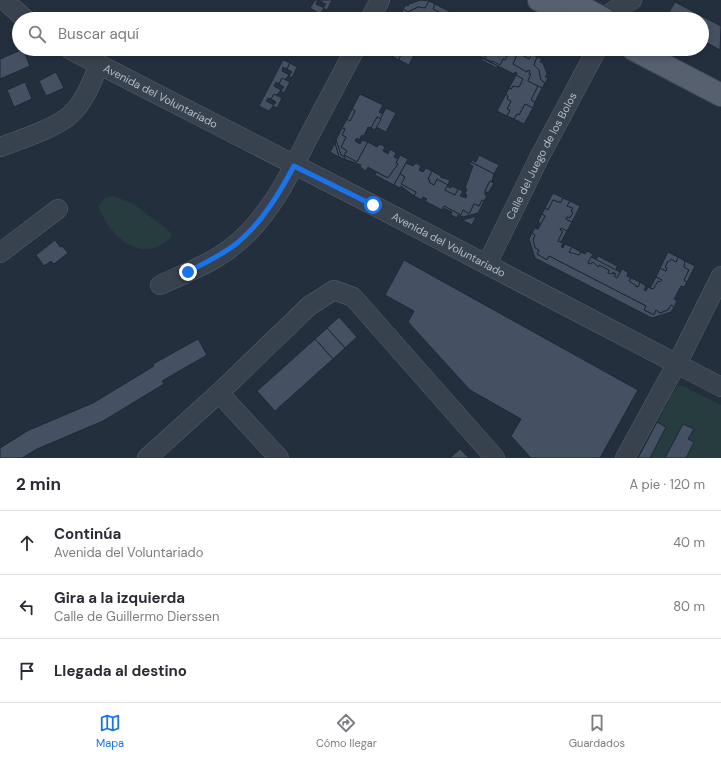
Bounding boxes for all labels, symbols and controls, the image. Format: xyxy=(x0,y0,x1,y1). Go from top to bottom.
search box xyxy=(12,12,709,56)
icon: search xyxy=(26,23,48,45)
text: Buscar aquí xyxy=(58,24,139,44)
street label: Avenida del Voluntariado xyxy=(101,61,220,131)
street label: Calle del Juego de los Bolos xyxy=(503,90,580,222)
route start xyxy=(364,196,382,214)
street label: Avenida del Voluntariado xyxy=(389,209,508,280)
route end xyxy=(179,263,197,281)
text: 2 min xyxy=(16,473,61,495)
text: A pie · 120 m xyxy=(629,476,705,493)
text: Continúa xyxy=(54,524,121,544)
icon: ahead xyxy=(16,532,38,554)
text: 40 m xyxy=(673,534,705,551)
text: Avenida del Voluntariado xyxy=(54,544,203,561)
text: Gira a la izquierda xyxy=(54,588,185,608)
icon: left xyxy=(16,596,38,618)
text: 80 m xyxy=(673,598,705,615)
text: Calle de Guillermo Dierssen xyxy=(54,608,219,625)
icon: arrive xyxy=(16,660,38,682)
text: Llegada al destino xyxy=(54,661,187,681)
tab: Mapa xyxy=(96,712,124,750)
tab: Cómo llegar xyxy=(316,712,377,750)
tab: Guardados xyxy=(569,712,625,750)

